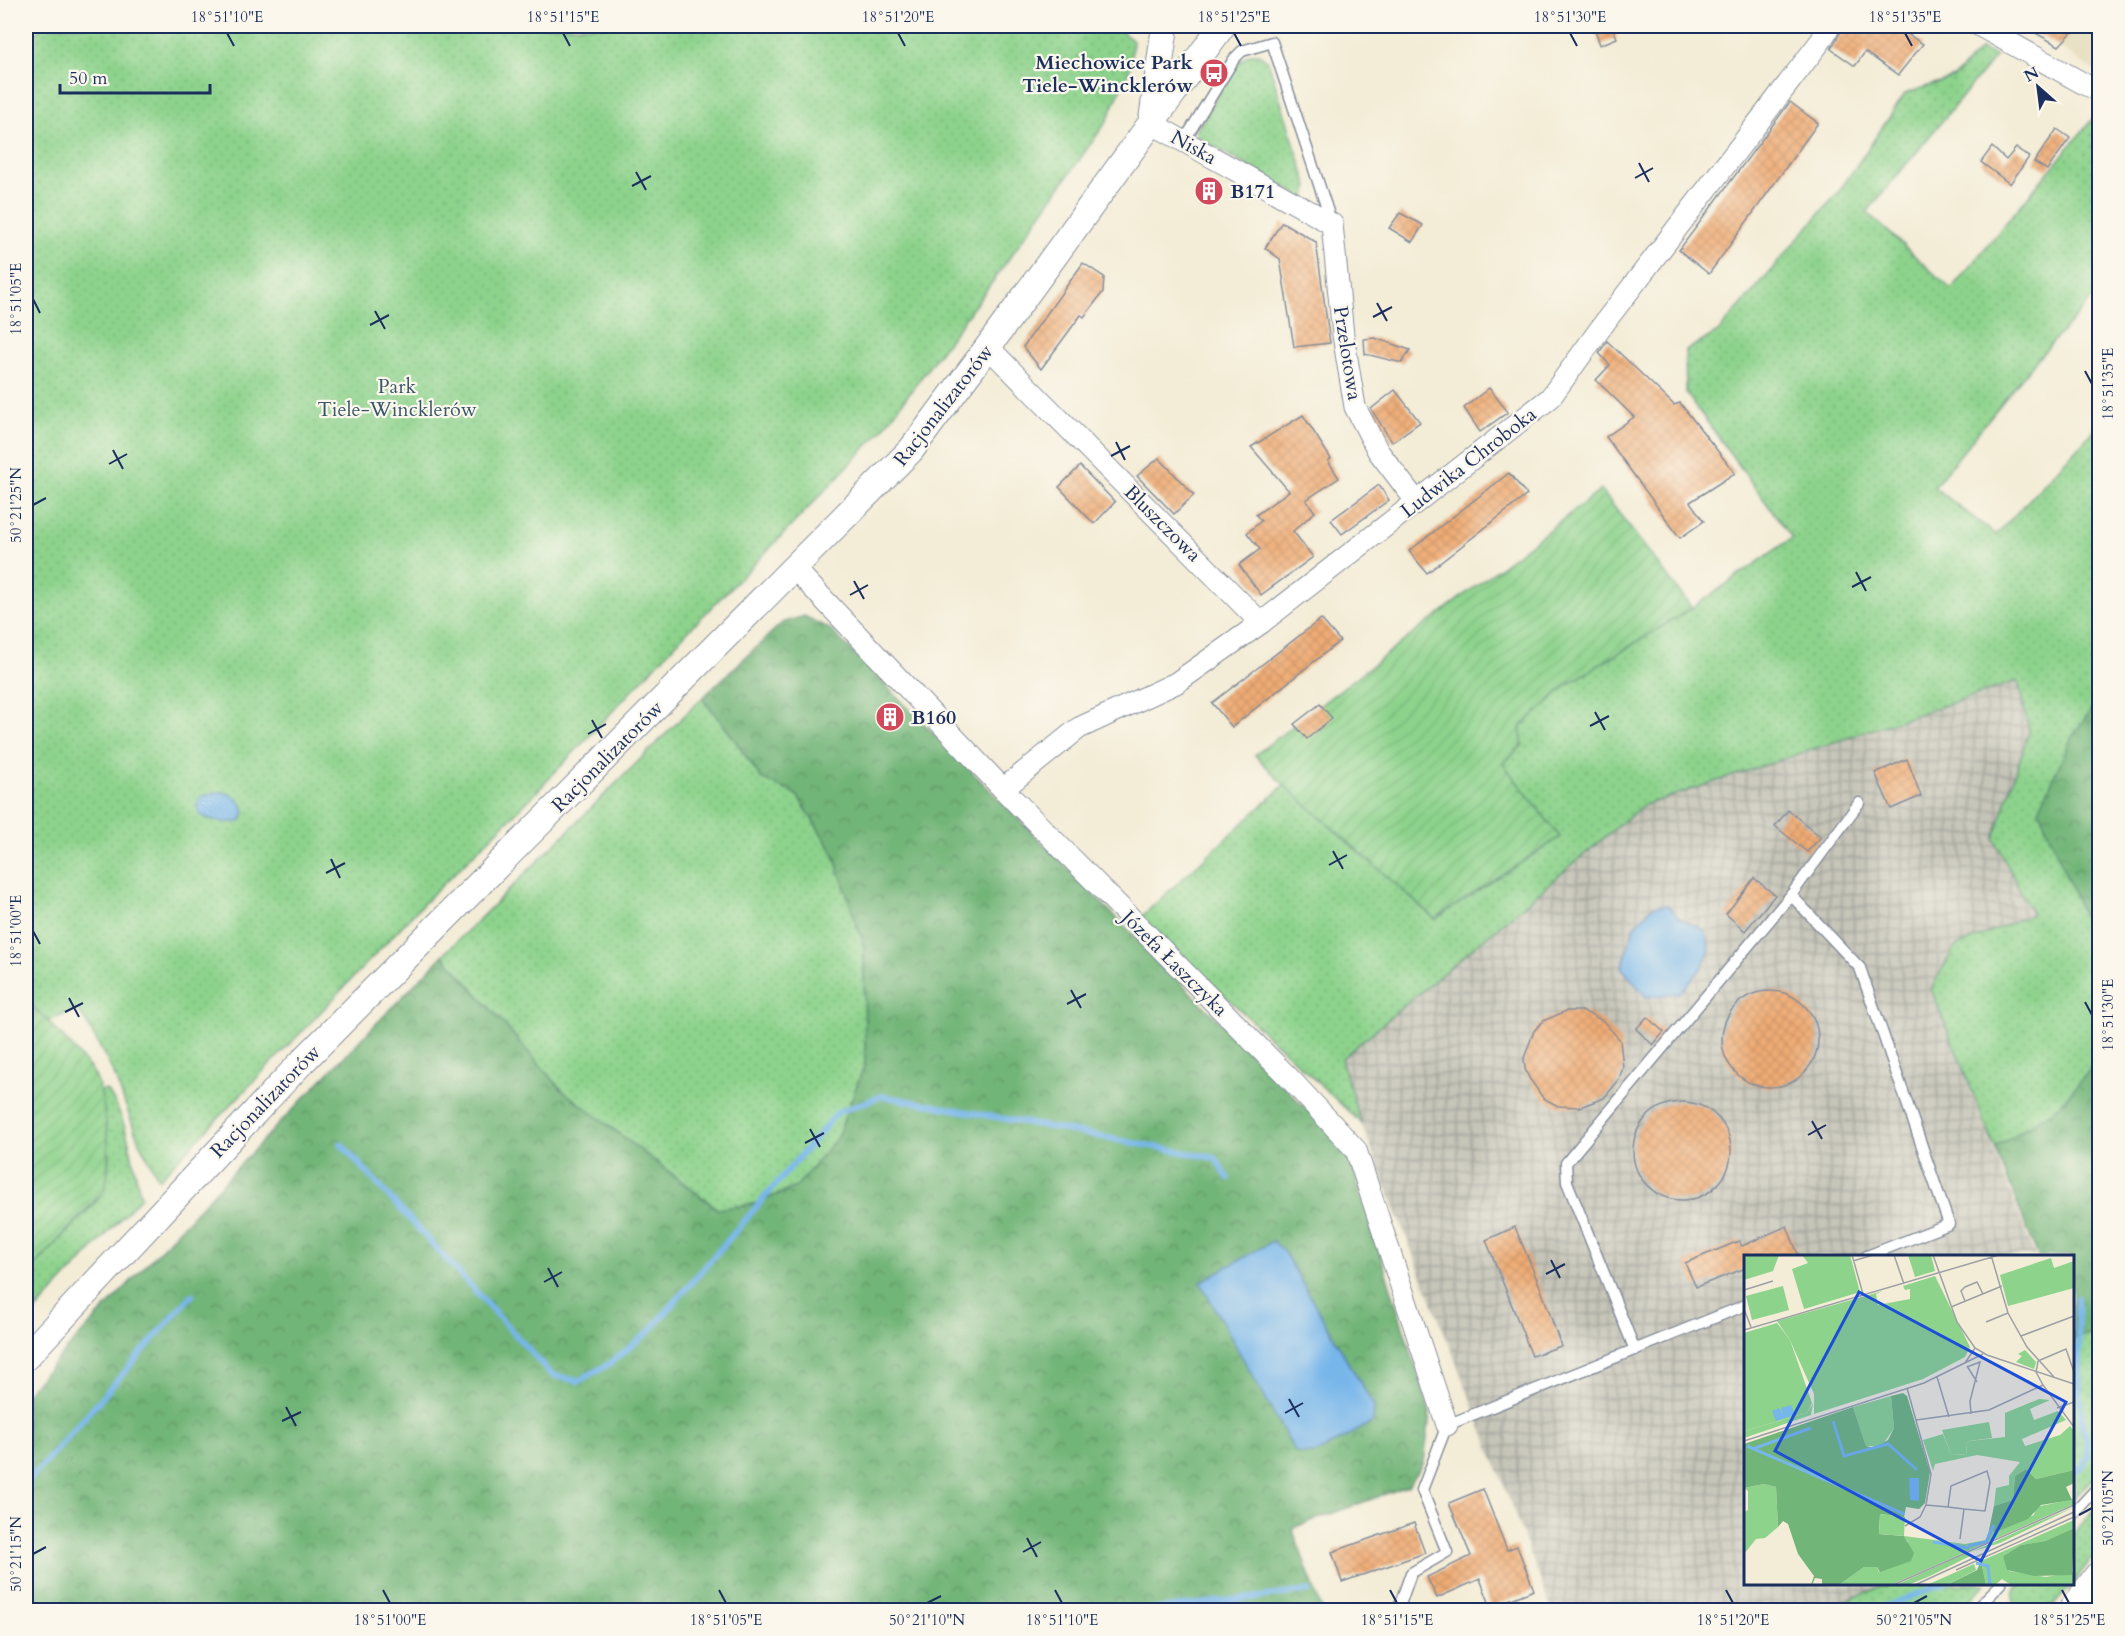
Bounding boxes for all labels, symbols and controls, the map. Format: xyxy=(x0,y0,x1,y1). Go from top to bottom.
text: 18°51'10"E xyxy=(191,7,263,27)
text: 18°51'15"E xyxy=(527,7,599,27)
text: 18°51'20"E xyxy=(862,7,934,27)
text: 18°51'25"E xyxy=(1198,7,1270,27)
text: 18°51'30"E xyxy=(1534,7,1606,27)
text: 18°51'35"E xyxy=(1869,7,1941,27)
place label: Miechowice Park Tiele-Wincklerów xyxy=(1022,49,1194,99)
scale bar xyxy=(60,57,210,95)
bus stop icon: Miechowice Park Tiele-Wincklerów xyxy=(1198,57,1230,89)
north arrow xyxy=(2008,57,2068,117)
text: N xyxy=(2020,62,2043,88)
text: 50 m xyxy=(69,66,108,91)
street label: Niska xyxy=(1166,124,1222,171)
building icon: B171 xyxy=(1193,175,1225,207)
place label: B171 xyxy=(1230,178,1275,205)
text: 18°51'05"E xyxy=(6,263,26,335)
street label: Przelotowa xyxy=(1327,304,1368,402)
street label: Racjonalizatorów xyxy=(887,339,999,472)
text: 18°51'35"E xyxy=(2098,348,2118,420)
park label: Park Tiele-Wincklerów xyxy=(317,373,477,423)
street label: Ludwika Chroboka xyxy=(1395,401,1542,524)
text: 50°21'25"N xyxy=(6,467,26,543)
street label: Bluszczowa xyxy=(1118,479,1207,568)
street label: Racjonalizatorów xyxy=(546,695,669,818)
building icon: B160 xyxy=(874,701,906,733)
place label: B160 xyxy=(911,704,956,731)
text: 18°51'00"E xyxy=(6,895,26,967)
street label: Józefa Łaszczyka xyxy=(1113,902,1234,1023)
text: 18°51'30"E xyxy=(2098,979,2118,1051)
street label: Racjonalizatorów xyxy=(204,1039,326,1164)
inset map xyxy=(1744,1255,2074,1585)
text: 50°21'05"N xyxy=(2098,1470,2118,1546)
text: 50°21'15"N xyxy=(6,1516,26,1592)
text: 18°51'00"E xyxy=(354,1610,426,1630)
text: 18°51'05"E xyxy=(690,1610,762,1630)
text: 50°21'10"N xyxy=(889,1610,965,1630)
text: 18°51'10"E xyxy=(1026,1610,1098,1630)
text: 18°51'15"E xyxy=(1361,1610,1433,1630)
text: 18°51'20"E xyxy=(1697,1610,1769,1630)
text: 50°21'05"N xyxy=(1876,1610,1952,1630)
text: 18°51'25"E xyxy=(2033,1610,2105,1630)

